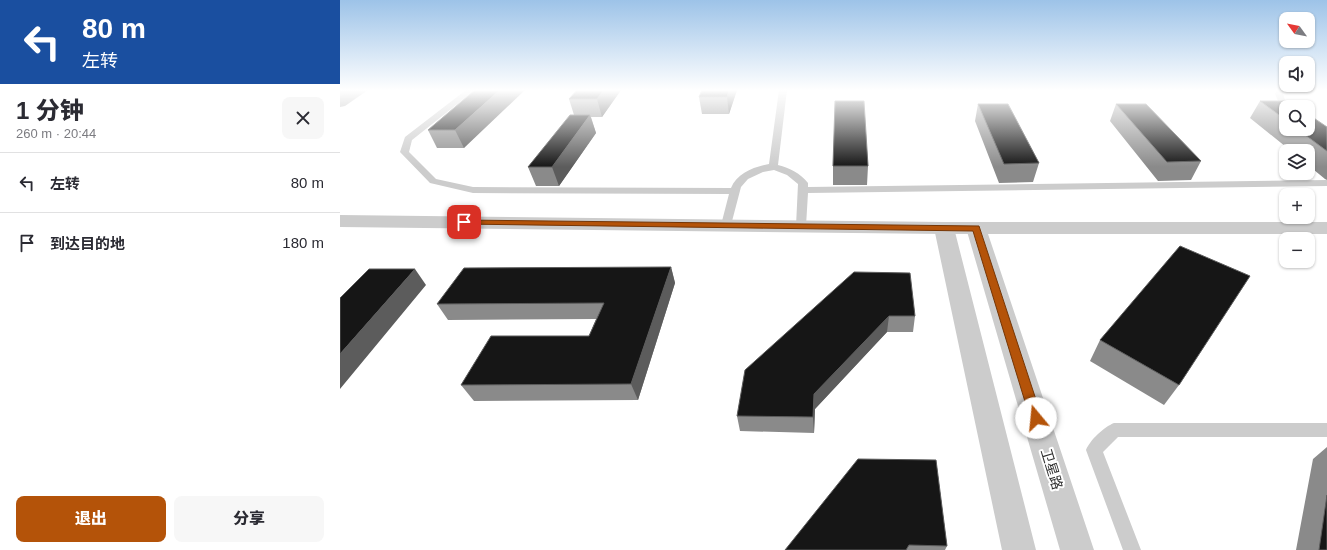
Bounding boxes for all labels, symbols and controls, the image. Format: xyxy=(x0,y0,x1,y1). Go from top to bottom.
north arrow xyxy=(1279,12,1315,48)
map controls xyxy=(1279,12,1315,268)
text: 80 m xyxy=(82,13,146,44)
icon: left xyxy=(16,16,68,68)
text: 左转 xyxy=(82,51,118,71)
button: sound xyxy=(1279,56,1315,92)
text: 1 分钟 xyxy=(16,97,84,124)
button: close xyxy=(282,97,324,139)
button: search xyxy=(1279,100,1315,136)
text: 260 m · 20:44 xyxy=(16,126,96,141)
button: layers xyxy=(1279,144,1315,180)
icon: left xyxy=(16,172,38,194)
text: 80 m xyxy=(291,174,324,191)
text: 左转 xyxy=(50,175,80,192)
button: + xyxy=(1279,188,1315,224)
pin xyxy=(447,205,481,239)
icon: arrive xyxy=(453,211,475,233)
icon: arrive xyxy=(16,232,38,254)
button: − xyxy=(1279,232,1315,268)
text: 180 m xyxy=(282,234,324,251)
text: 到达目的地 xyxy=(50,235,125,252)
position arrow xyxy=(1015,397,1057,439)
street label: 卫星路 xyxy=(1038,447,1066,491)
button: 退出 xyxy=(16,496,166,542)
button: 分享 xyxy=(174,496,324,542)

